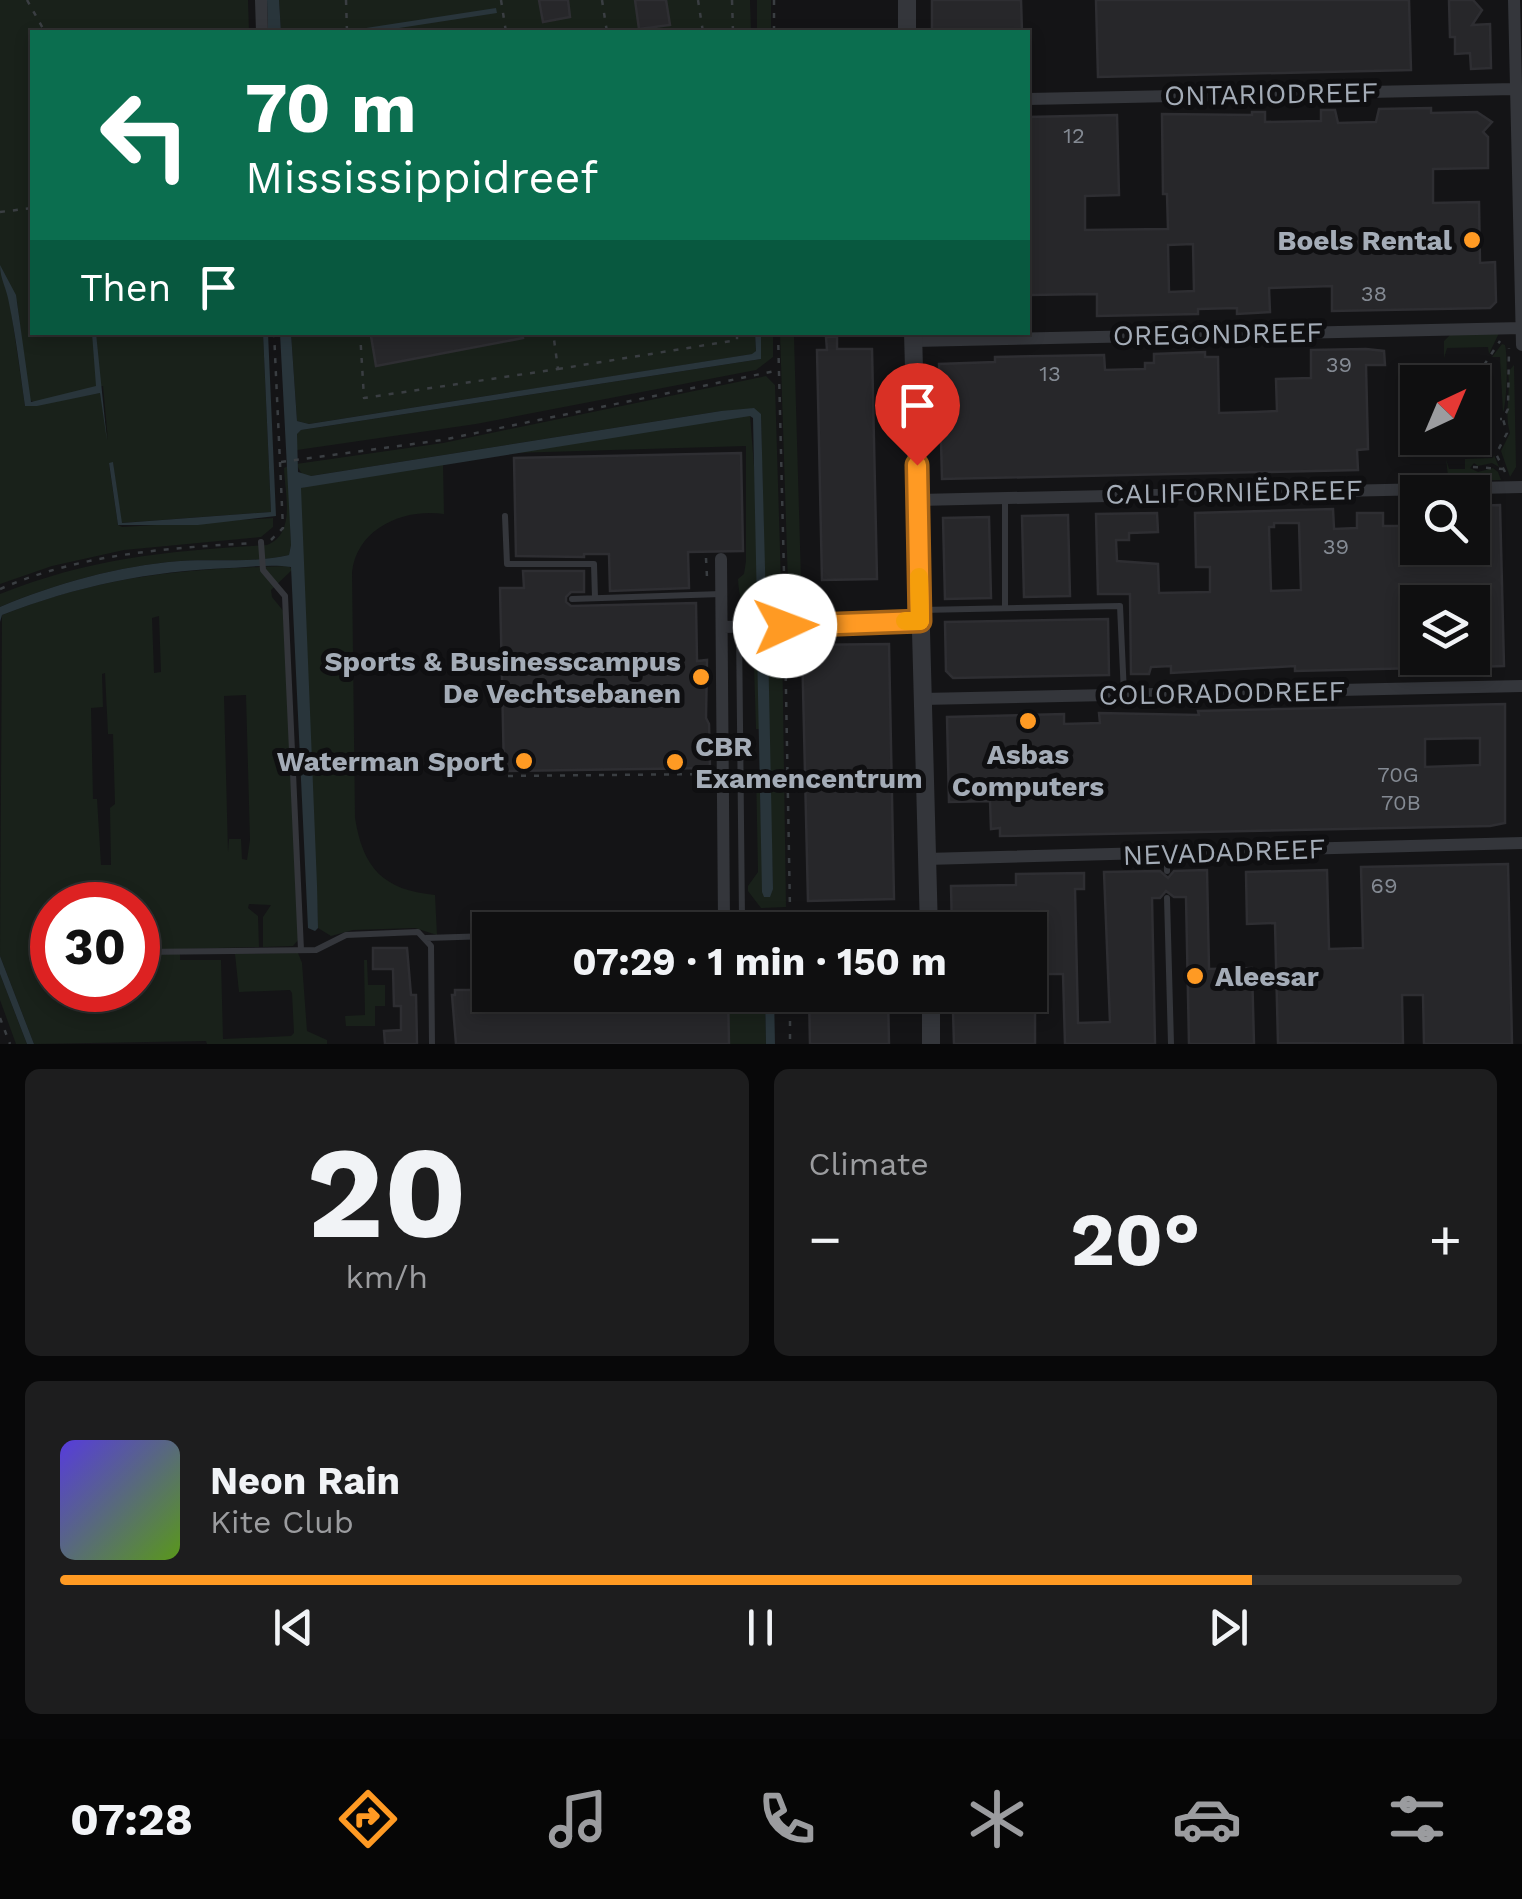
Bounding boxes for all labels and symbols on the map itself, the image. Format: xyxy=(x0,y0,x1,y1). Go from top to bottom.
street label: ONTARIODREEF xyxy=(1164,76,1378,112)
house number: 12 xyxy=(1063,123,1085,148)
place label: Boels Rental xyxy=(1277,224,1453,257)
marker: Boels Rental xyxy=(1461,229,1483,251)
house number: 38 xyxy=(1361,281,1387,306)
street label: OREGONDREEF xyxy=(1113,316,1323,352)
house number: 39 xyxy=(1326,352,1352,377)
house number: 13 xyxy=(1039,361,1061,386)
pin xyxy=(875,363,960,466)
north arrow xyxy=(1400,365,1490,455)
street label: CALIFORNIËDREEF xyxy=(1105,473,1363,511)
house number: 39 xyxy=(1323,534,1349,559)
position arrow xyxy=(733,574,837,678)
place label: Sports & Businesscampus De Vechtsebanen xyxy=(325,645,681,710)
marker: Sports & Businesscampus De Vechtsebanen xyxy=(690,666,712,688)
street label: COLORADODREEF xyxy=(1098,674,1346,712)
marker: Asbas Computers xyxy=(1017,710,1039,732)
place label: CBR Examencentrum xyxy=(695,730,923,795)
place label: Asbas Computers xyxy=(952,738,1104,803)
place label: Waterman Sport xyxy=(277,745,504,778)
marker: Waterman Sport xyxy=(513,750,535,772)
marker: CBR Examencentrum xyxy=(664,751,686,773)
house number: 70G xyxy=(1377,762,1419,787)
house number: 70B xyxy=(1381,790,1421,815)
street label: NEVADADREEF xyxy=(1122,832,1326,872)
house number: 69 xyxy=(1371,873,1397,898)
speed limit sign: 30 xyxy=(30,882,160,1012)
place label: Aleesar xyxy=(1215,960,1319,993)
marker: Aleesar xyxy=(1184,965,1206,987)

